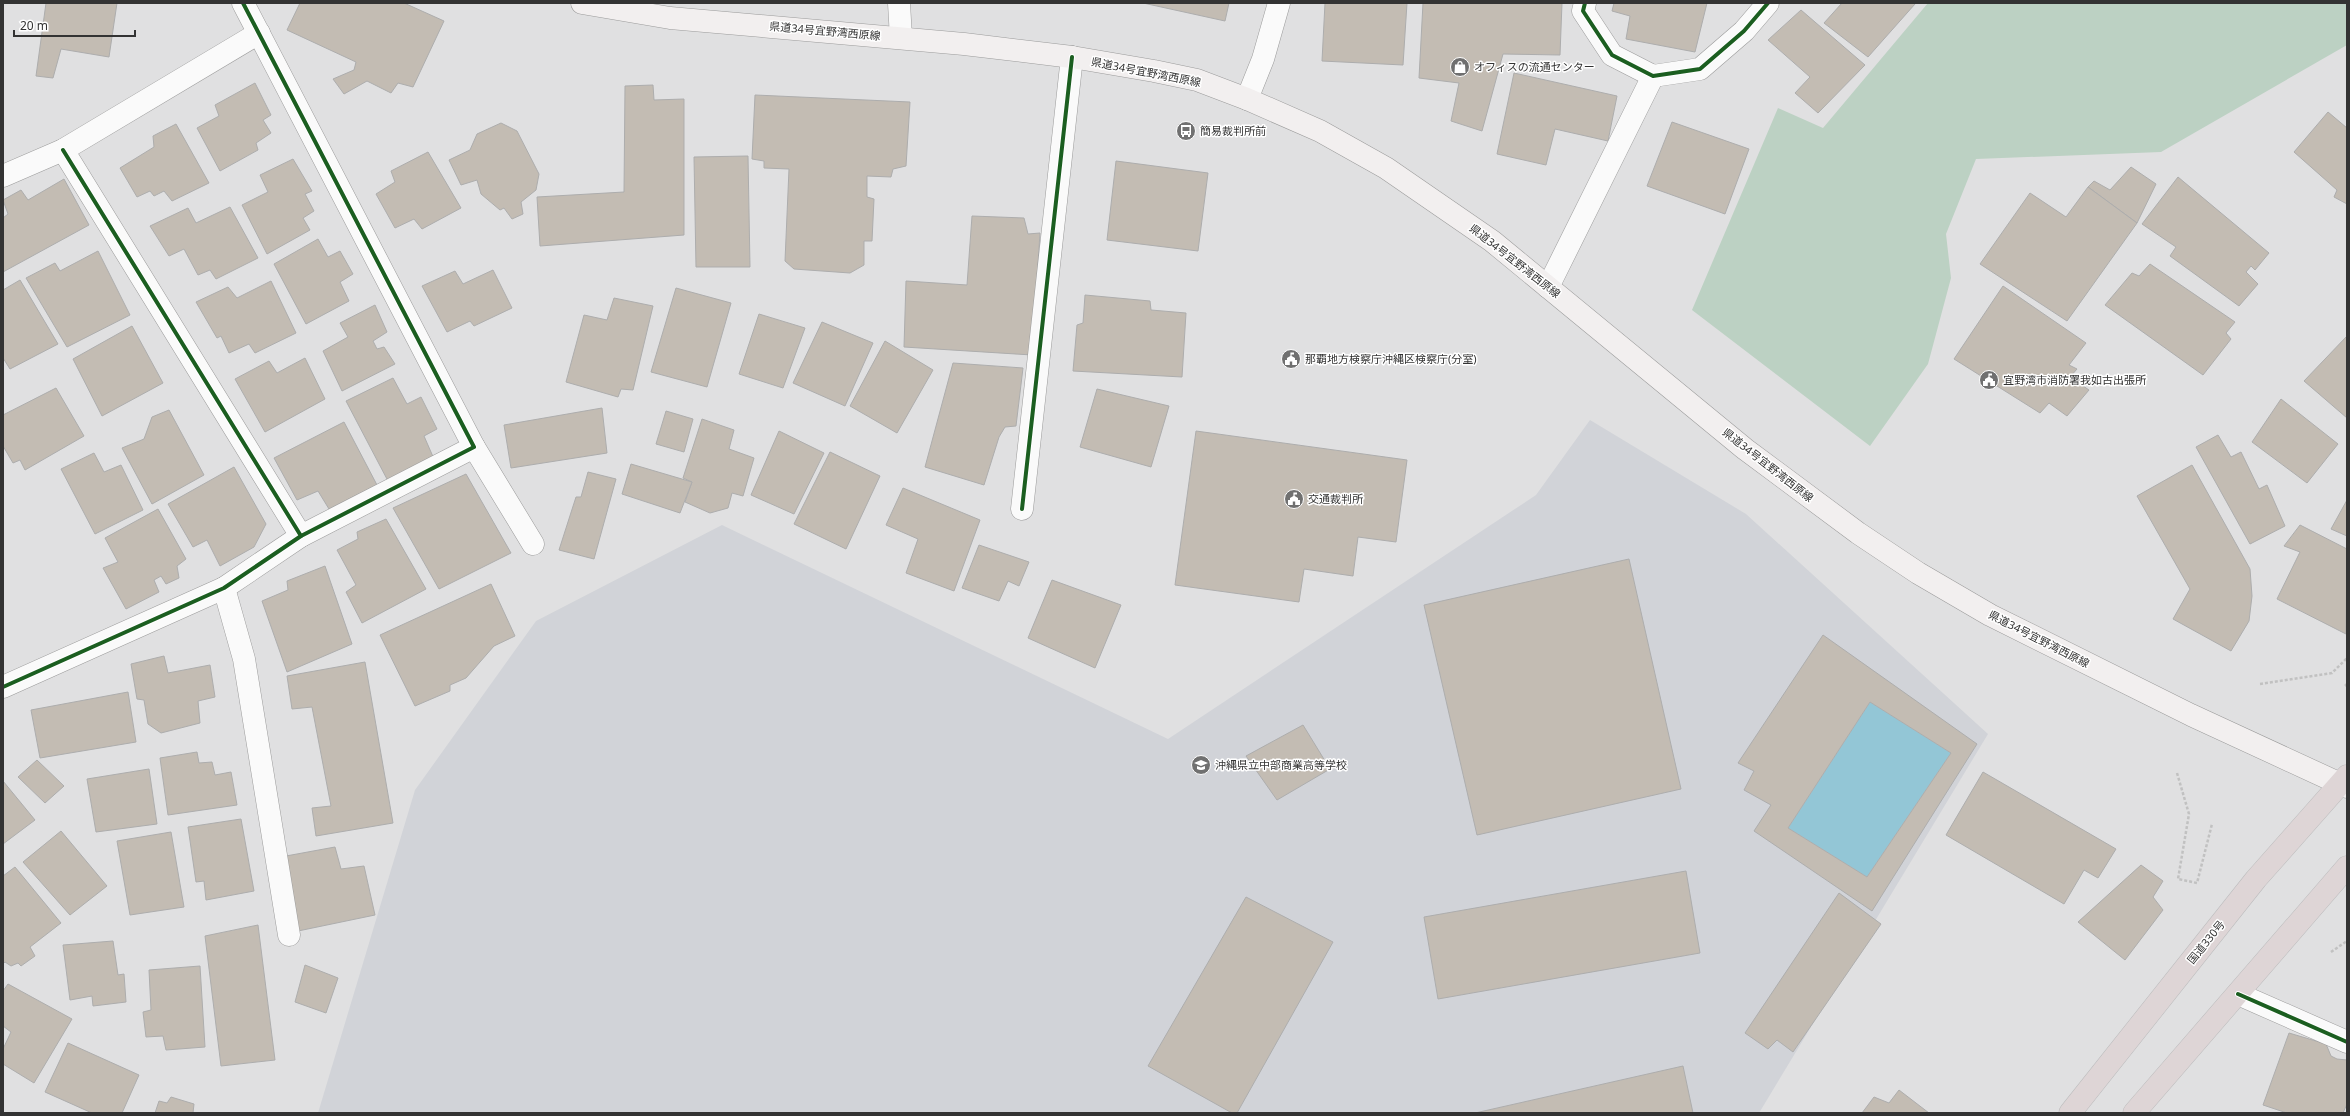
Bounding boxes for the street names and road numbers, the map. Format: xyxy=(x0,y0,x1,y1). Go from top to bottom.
street label: 県道34号宜野湾西原線 xyxy=(769,18,881,43)
street label: 県道34号宜野湾西原線 xyxy=(1090,54,1202,90)
street label: 県道34号宜野湾西原線 xyxy=(1467,220,1564,301)
street label: 県道34号宜野湾西原線 xyxy=(1720,424,1817,505)
street label: 県道34号宜野湾西原線 xyxy=(1986,607,2092,671)
street label: 国道330号 xyxy=(2183,917,2228,967)

